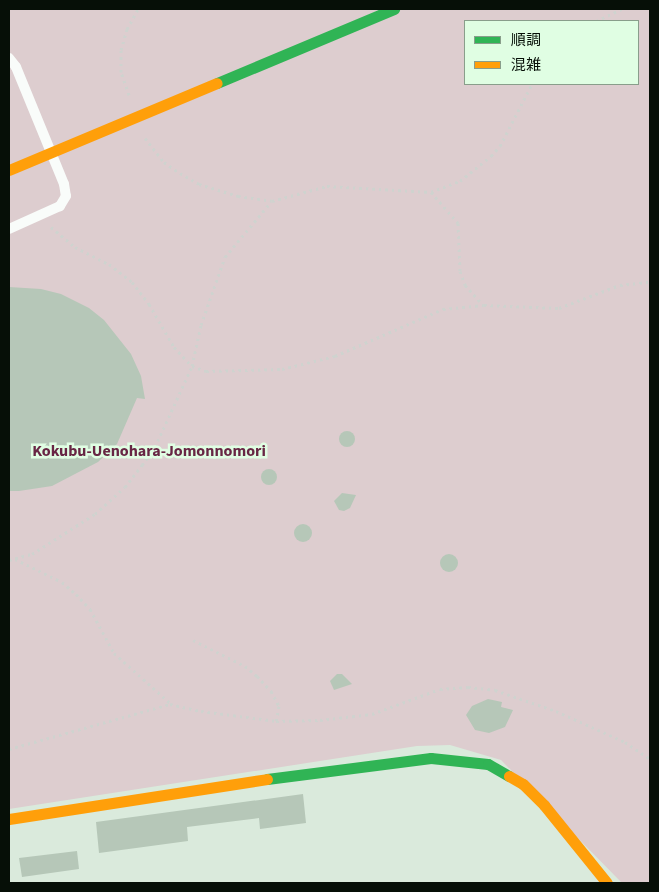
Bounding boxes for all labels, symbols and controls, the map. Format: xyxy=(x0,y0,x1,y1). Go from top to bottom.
legend xyxy=(464,20,639,85)
text: 順調 xyxy=(511,30,541,51)
text: 混雑 xyxy=(511,55,541,76)
district label: Kokubu-Uenohara-Jomonnomori xyxy=(32,441,266,461)

